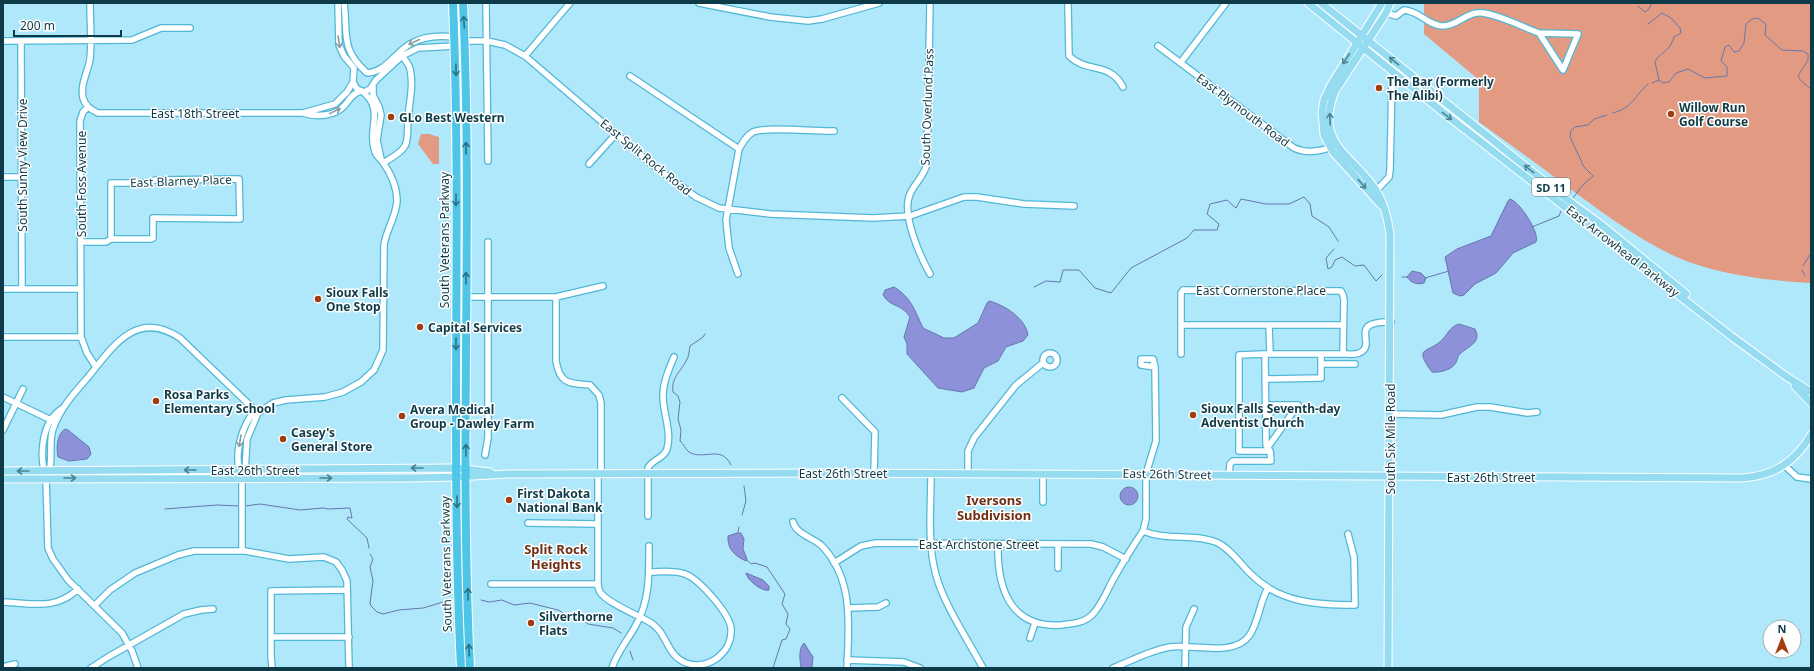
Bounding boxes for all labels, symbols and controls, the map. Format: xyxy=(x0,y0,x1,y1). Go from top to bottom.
scale bar xyxy=(14,12,121,38)
one-way arrow xyxy=(460,16,468,29)
text: 200 m xyxy=(20,17,55,34)
one-way arrow xyxy=(335,35,343,48)
one-way arrow xyxy=(408,39,420,46)
street label: South Overlund Pass xyxy=(916,48,938,166)
one-way arrow xyxy=(1342,54,1351,65)
one-way arrow xyxy=(1389,57,1400,66)
one-way arrow xyxy=(452,63,459,76)
street label: East Plymouth Road xyxy=(1193,69,1293,151)
place label: The Bar (Formerly The Alibi) xyxy=(1387,73,1494,104)
marker: The Bar (Formerly The Alibi) xyxy=(1374,83,1384,93)
street label: South Sunny View Drive xyxy=(14,98,31,232)
place label: Willow Run Golf Course xyxy=(1679,99,1748,130)
street label: East 18th Street xyxy=(151,105,240,122)
one-way arrow xyxy=(329,107,341,114)
place label: GLo Best Western xyxy=(399,109,505,126)
marker: Willow Run Golf Course xyxy=(1666,109,1676,119)
marker: GLo Best Western xyxy=(386,112,396,122)
one-way arrow xyxy=(1442,112,1453,120)
one-way arrow xyxy=(1326,113,1333,126)
street label: East Split Rock Road xyxy=(597,115,695,199)
street label: South Foss Avenue xyxy=(73,131,90,237)
one-way arrow xyxy=(462,142,470,155)
one-way arrow xyxy=(1523,165,1534,173)
street label: East Blarney Place xyxy=(130,171,232,191)
street label: South Veterans Parkway xyxy=(436,171,453,308)
road number: SD 11 xyxy=(1532,178,1570,196)
one-way arrow xyxy=(1357,179,1366,190)
one-way arrow xyxy=(452,193,460,206)
street label: East Arrowhead Parkway xyxy=(1563,201,1684,301)
one-way arrow xyxy=(462,272,470,285)
street label: East Cornerstone Place xyxy=(1196,282,1326,299)
place label: Sioux Falls One Stop xyxy=(326,284,389,315)
marker: Sioux Falls One Stop xyxy=(313,294,323,304)
place label: Capital Services xyxy=(428,319,522,336)
marker: Capital Services xyxy=(415,322,425,332)
one-way arrow xyxy=(452,337,460,350)
street label: South Six Mile Road xyxy=(1382,383,1399,495)
place label: Rosa Parks Elementary School xyxy=(164,386,275,417)
marker: Rosa Parks Elementary School xyxy=(151,396,161,406)
place label: Sioux Falls Seventh-day Adventist Church xyxy=(1201,400,1341,431)
place label: Avera Medical Group - Dawley Farm xyxy=(410,401,534,432)
marker: Sioux Falls Seventh-day Adventist Church xyxy=(1188,410,1198,420)
marker: Avera Medical Group - Dawley Farm xyxy=(397,411,407,421)
place label: Casey's General Store xyxy=(291,424,372,455)
marker: Casey's General Store xyxy=(278,434,288,444)
one-way arrow xyxy=(235,435,243,448)
one-way arrow xyxy=(462,444,470,457)
street label: East 26th Street xyxy=(211,462,300,479)
one-way arrow xyxy=(411,464,424,472)
street label: East 26th Street xyxy=(799,465,888,482)
street label: East 26th Street xyxy=(1122,465,1212,483)
one-way arrow xyxy=(184,466,197,474)
one-way arrow xyxy=(17,467,30,475)
street label: East 26th Street xyxy=(1447,469,1536,486)
one-way arrow xyxy=(63,474,76,482)
one-way arrow xyxy=(319,474,332,482)
place label: First Dakota National Bank xyxy=(517,485,603,516)
district label: Iversons Subdivision xyxy=(957,491,1031,524)
street label: South Veterans Parkway xyxy=(436,495,456,632)
one-way arrow xyxy=(453,495,461,508)
marker: First Dakota National Bank xyxy=(504,495,514,505)
street label: East Archstone Street xyxy=(919,536,1040,553)
district label: Split Rock Heights xyxy=(524,540,589,573)
one-way arrow xyxy=(464,588,471,601)
place label: Silverthorne Flats xyxy=(539,608,613,639)
marker: Silverthorne Flats xyxy=(526,618,536,628)
north arrow xyxy=(1762,619,1802,659)
text: N xyxy=(1778,621,1786,636)
one-way arrow xyxy=(466,644,473,657)

